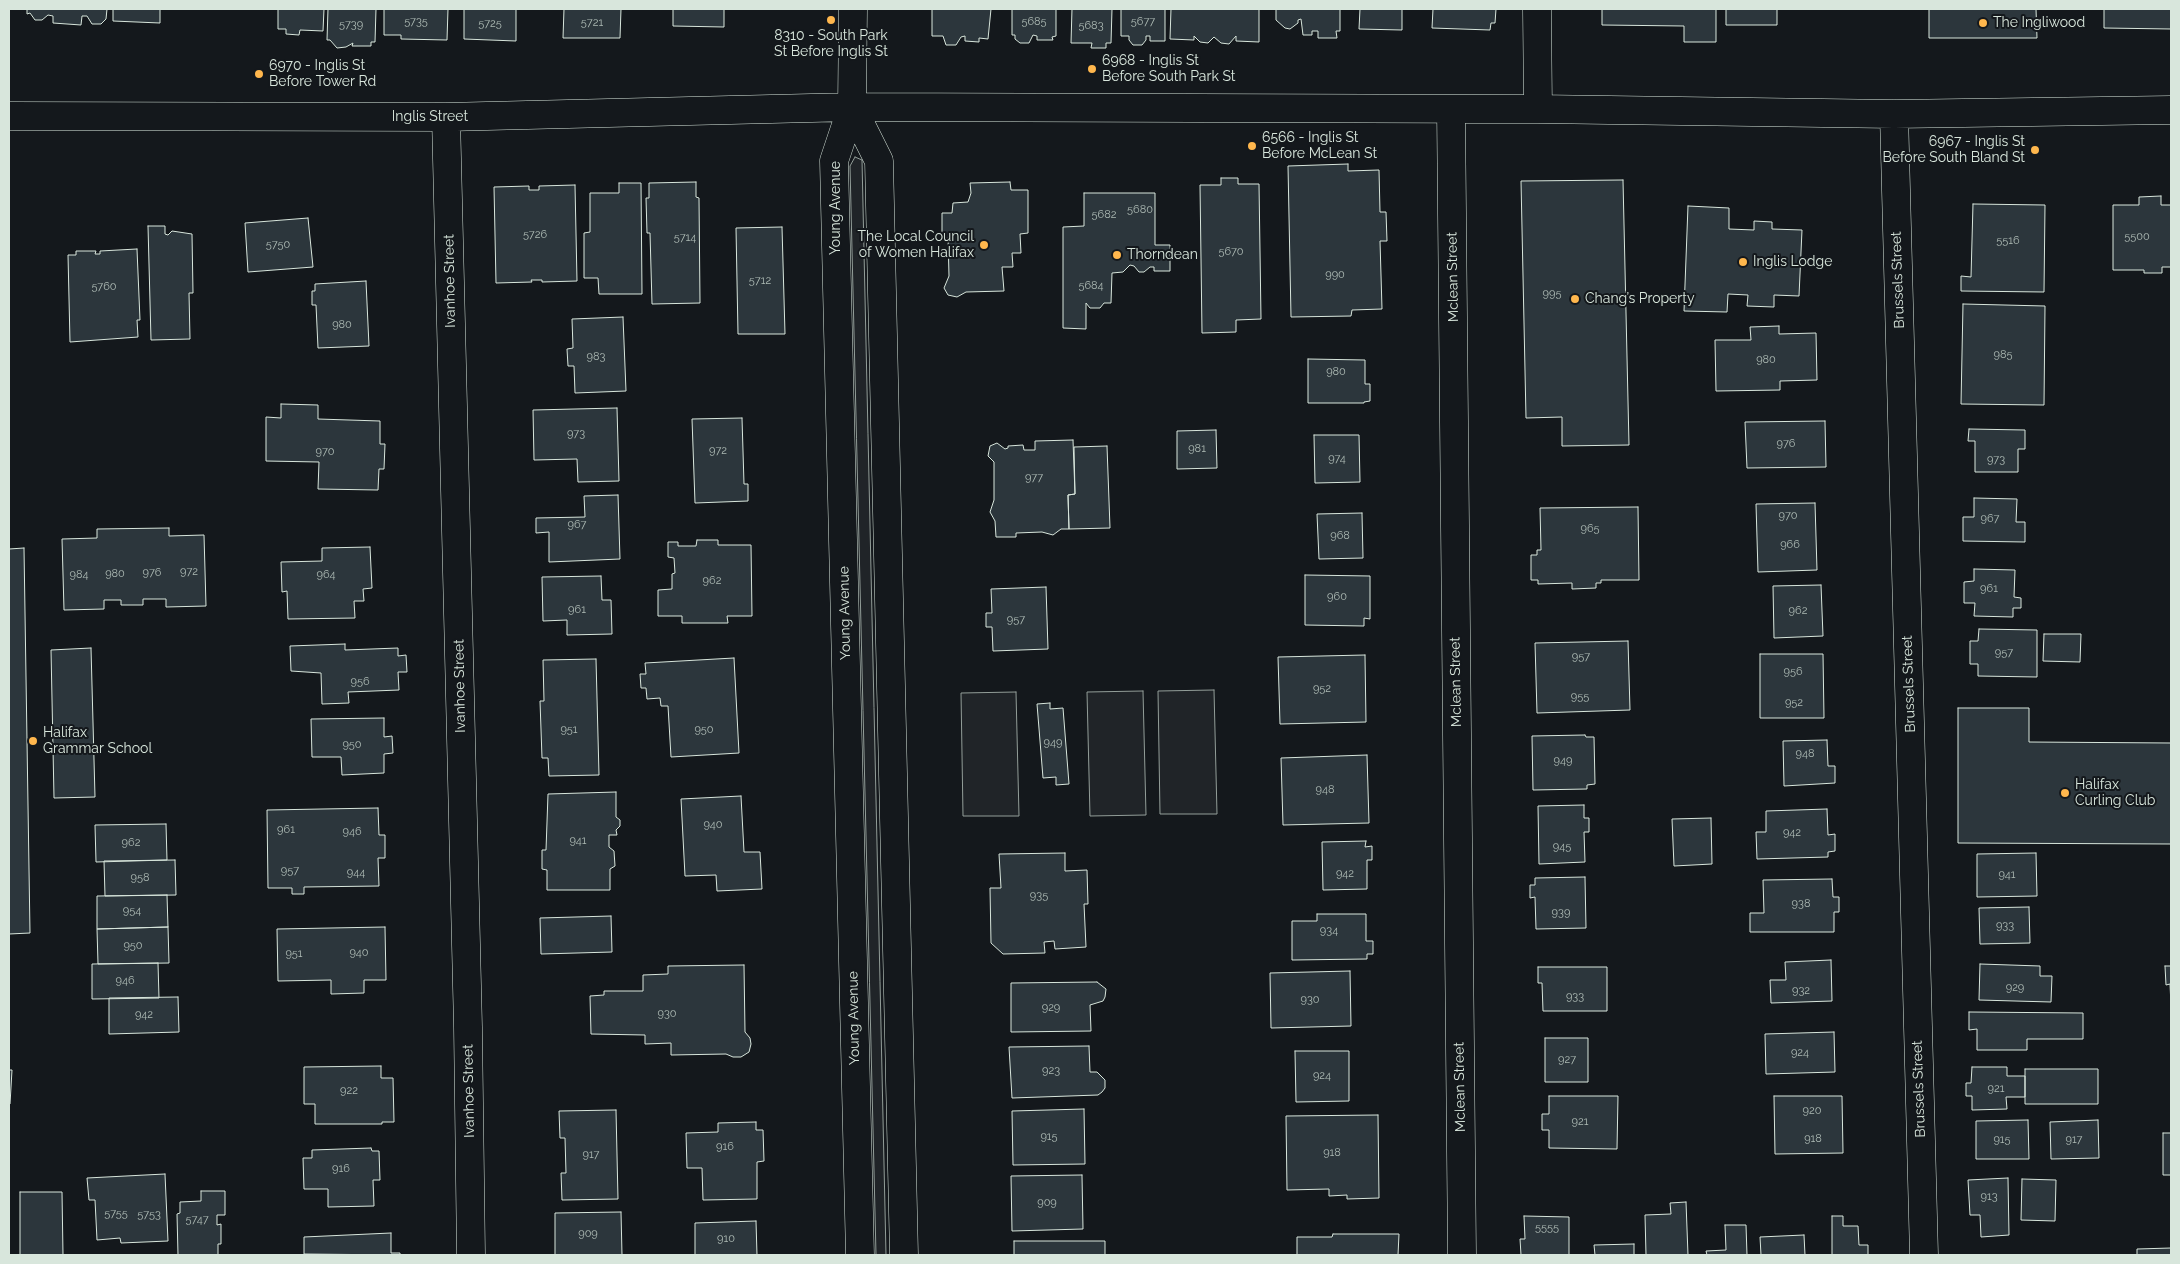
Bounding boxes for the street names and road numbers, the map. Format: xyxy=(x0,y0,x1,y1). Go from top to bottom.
street label: Inglis Street xyxy=(392,109,468,125)
street label: Young Avenue xyxy=(828,161,844,255)
street label: Brussels Street xyxy=(1888,231,1908,329)
street label: Mclean Street xyxy=(1444,232,1462,322)
street label: Ivanhoe Street xyxy=(441,234,459,328)
street label: Young Avenue xyxy=(836,566,854,660)
street label: Brussels Street xyxy=(1899,635,1919,733)
street label: Mclean Street xyxy=(1447,637,1465,727)
street label: Ivanhoe Street xyxy=(451,639,469,733)
street label: Young Avenue xyxy=(845,971,863,1065)
street label: Brussels Street xyxy=(1909,1040,1929,1138)
street label: Mclean Street xyxy=(1451,1042,1469,1132)
street label: Ivanhoe Street xyxy=(460,1044,478,1138)

